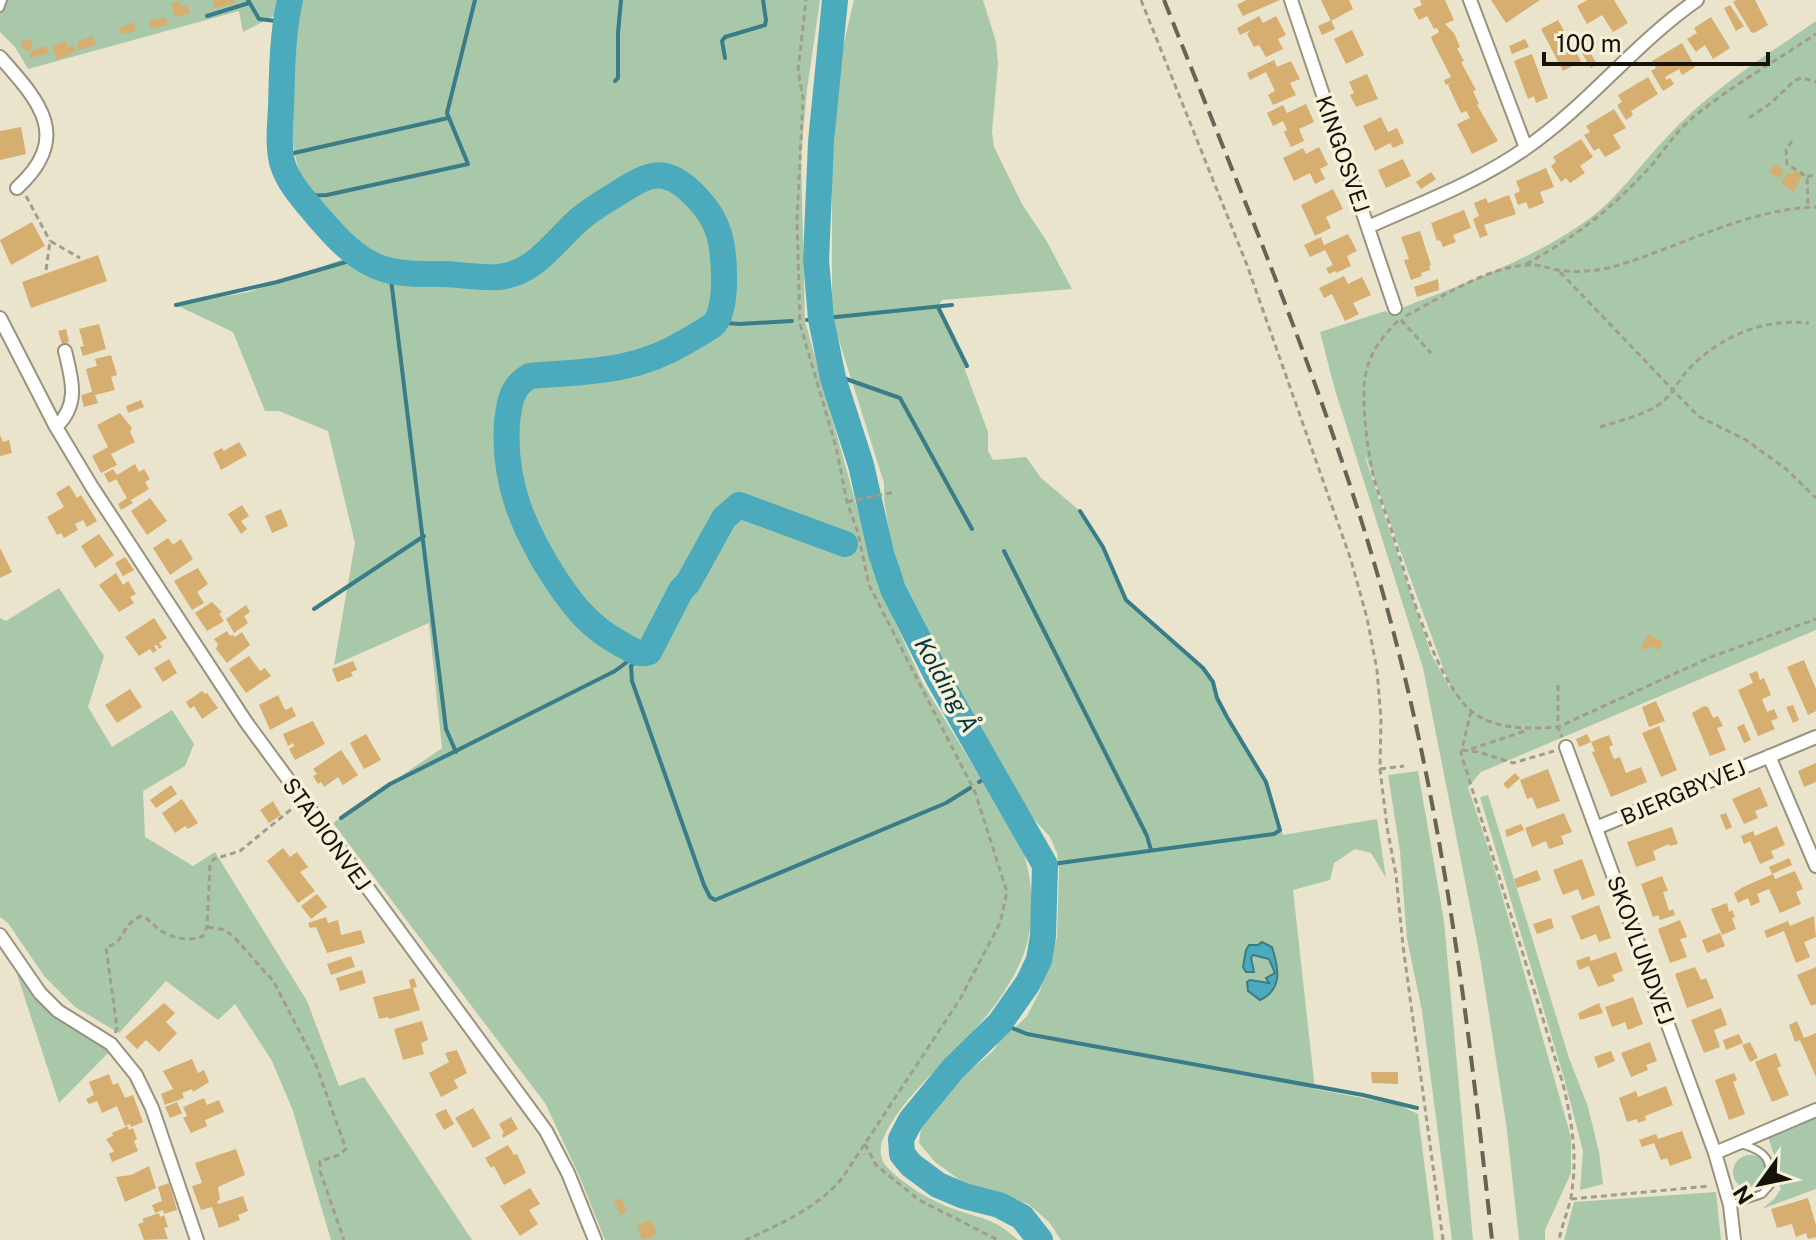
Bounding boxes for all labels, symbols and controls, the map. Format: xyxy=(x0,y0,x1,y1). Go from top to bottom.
scale bar xyxy=(1544,16,1768,66)
text: 100 m xyxy=(1556,29,1622,57)
street label: KINGOSVEJ xyxy=(1311,92,1375,216)
water label: Kolding Å xyxy=(909,632,985,737)
street label: BJERGBYVEJ xyxy=(1617,754,1749,830)
street label: STADIONVEJ xyxy=(277,773,377,895)
street label: SKOVLUNDVEJ xyxy=(1602,872,1680,1028)
north arrow xyxy=(1720,1144,1800,1224)
text: N xyxy=(1728,1181,1759,1209)

